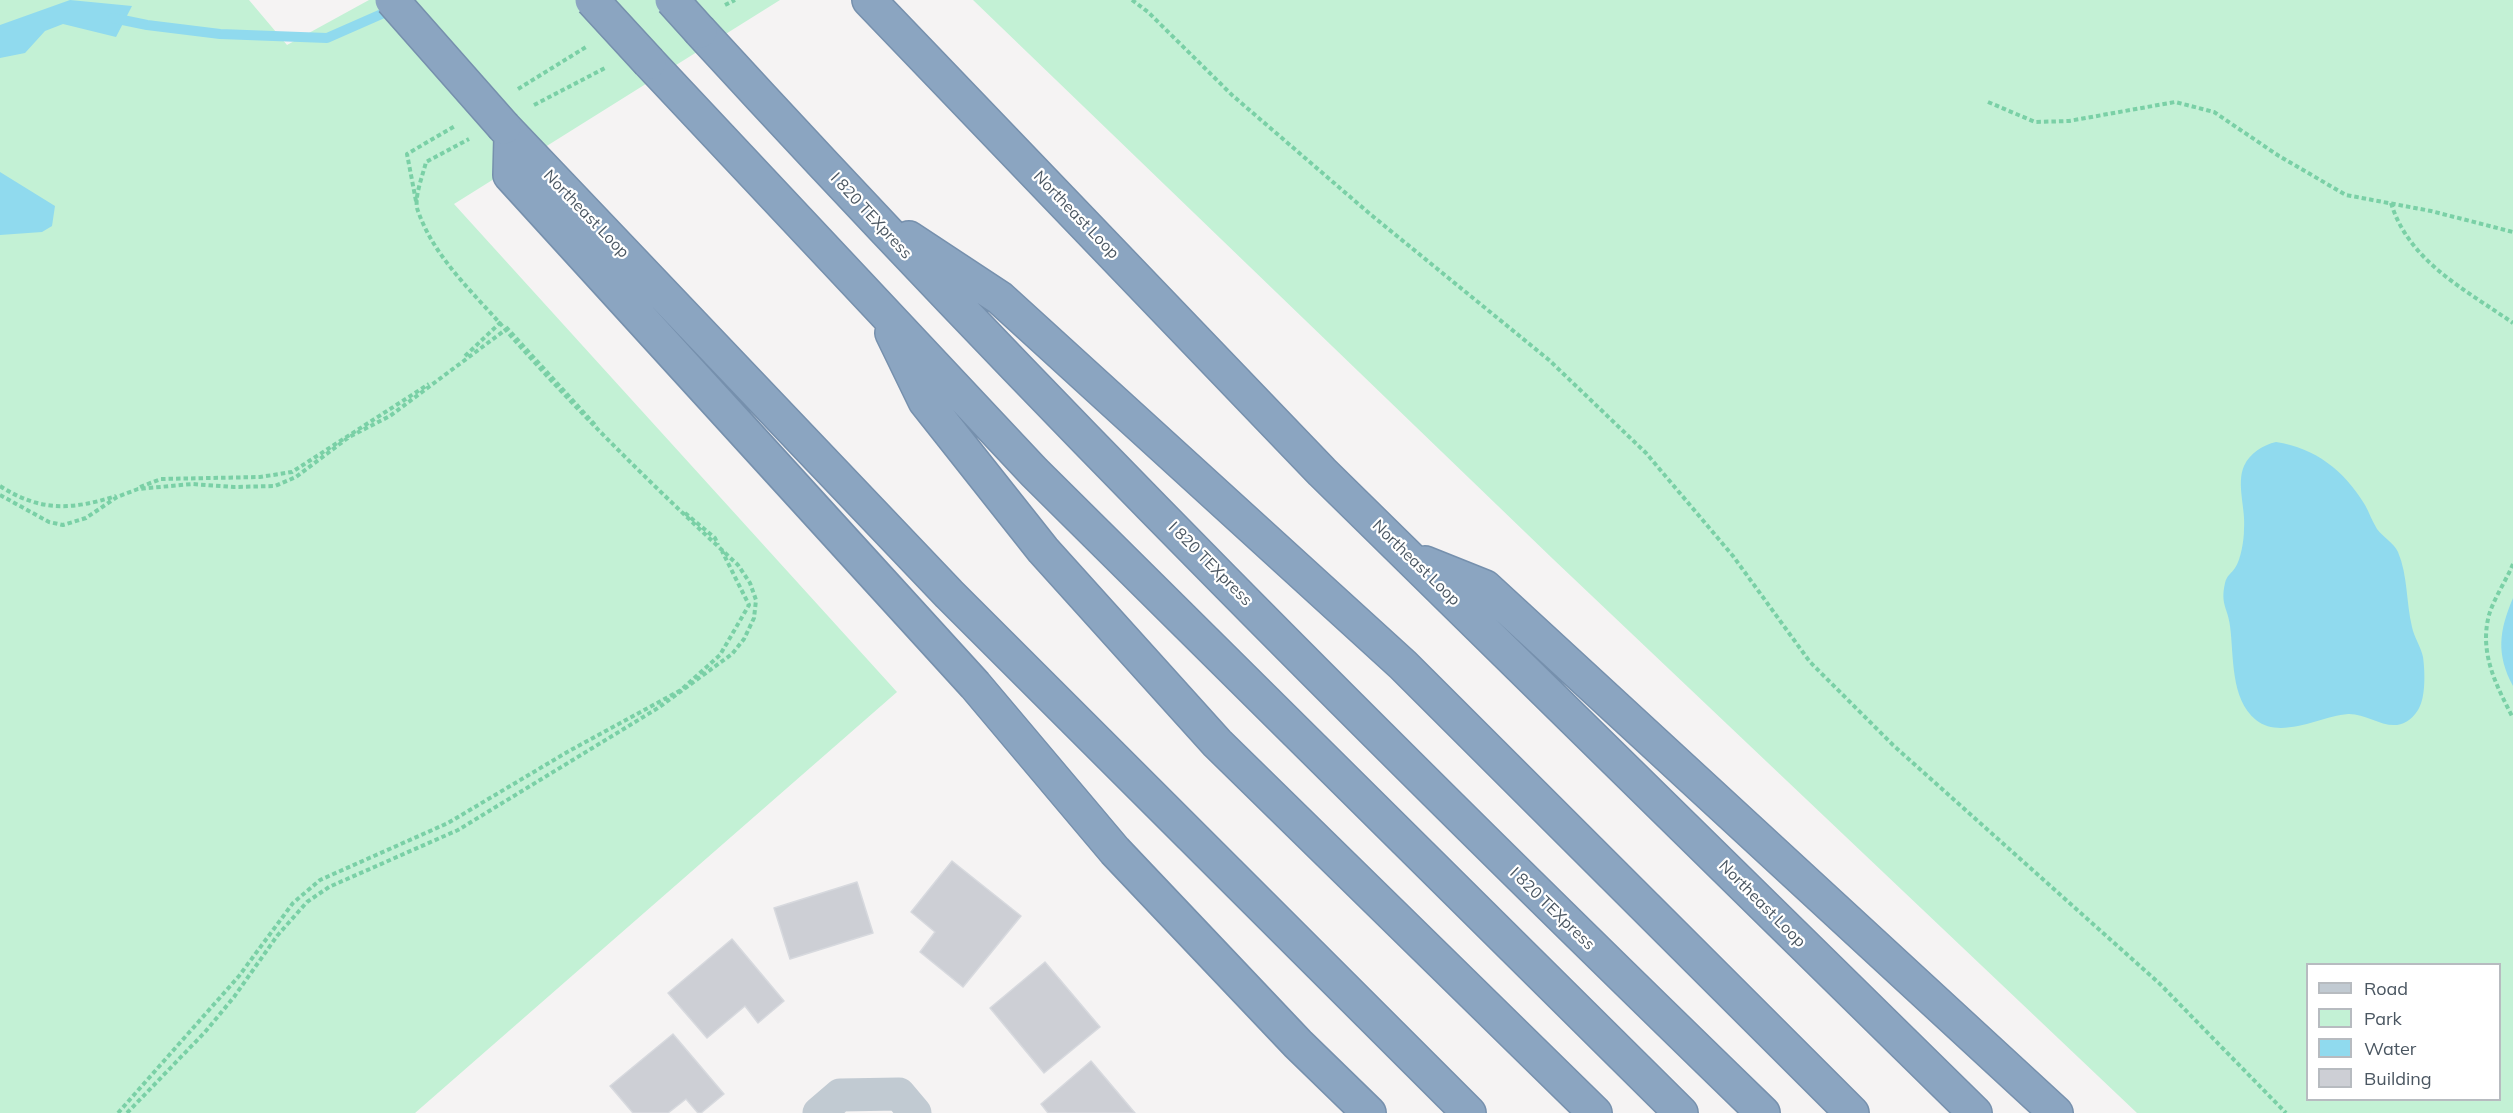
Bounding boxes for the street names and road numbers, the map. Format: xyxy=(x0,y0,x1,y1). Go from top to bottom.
street label: Northeast Loop xyxy=(539,166,633,262)
street label: Northeast Loop xyxy=(1029,167,1123,263)
street label: I 820 TEXpress xyxy=(826,169,916,263)
street label: Northeast Loop xyxy=(1368,516,1464,610)
street label: I 820 TEXpress xyxy=(1164,518,1256,610)
street label: Northeast Loop xyxy=(1715,857,1809,951)
street label: I 820 TEXpress xyxy=(1506,864,1598,954)

